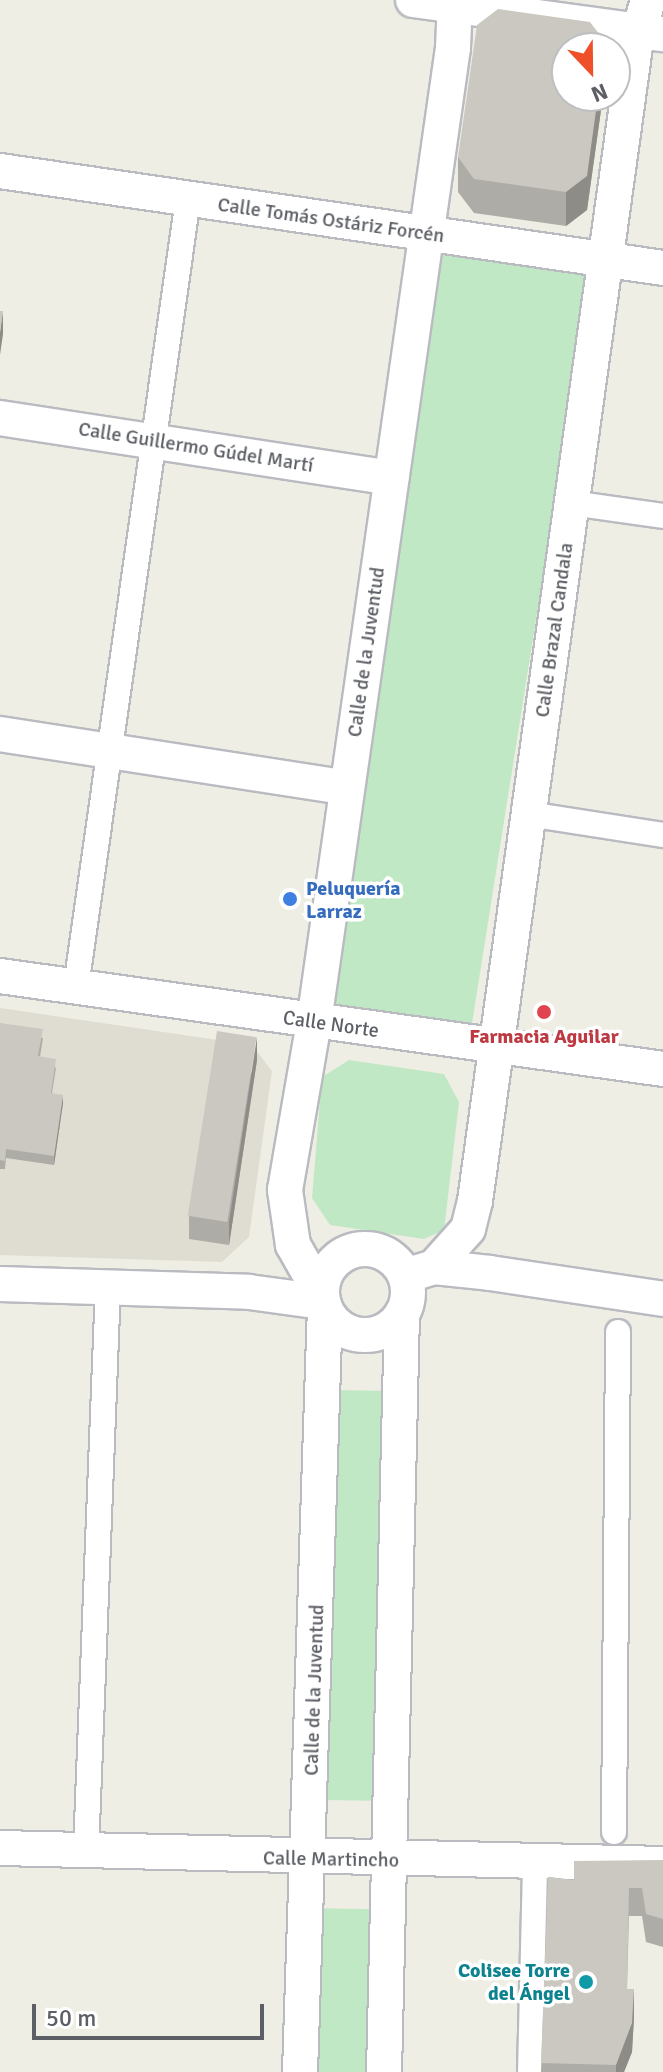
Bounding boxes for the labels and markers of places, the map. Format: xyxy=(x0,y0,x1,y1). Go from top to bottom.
place label: Peluquería Larraz xyxy=(306,876,400,923)
marker: Peluquería Larraz xyxy=(281,890,299,908)
marker: Farmacia Aguilar xyxy=(535,1003,553,1021)
place label: Farmacia Aguilar xyxy=(469,1024,619,1048)
place label: Colisee Torre del Ángel xyxy=(458,1958,570,2005)
marker: Colisee Torre del Ángel xyxy=(577,1973,595,1991)

